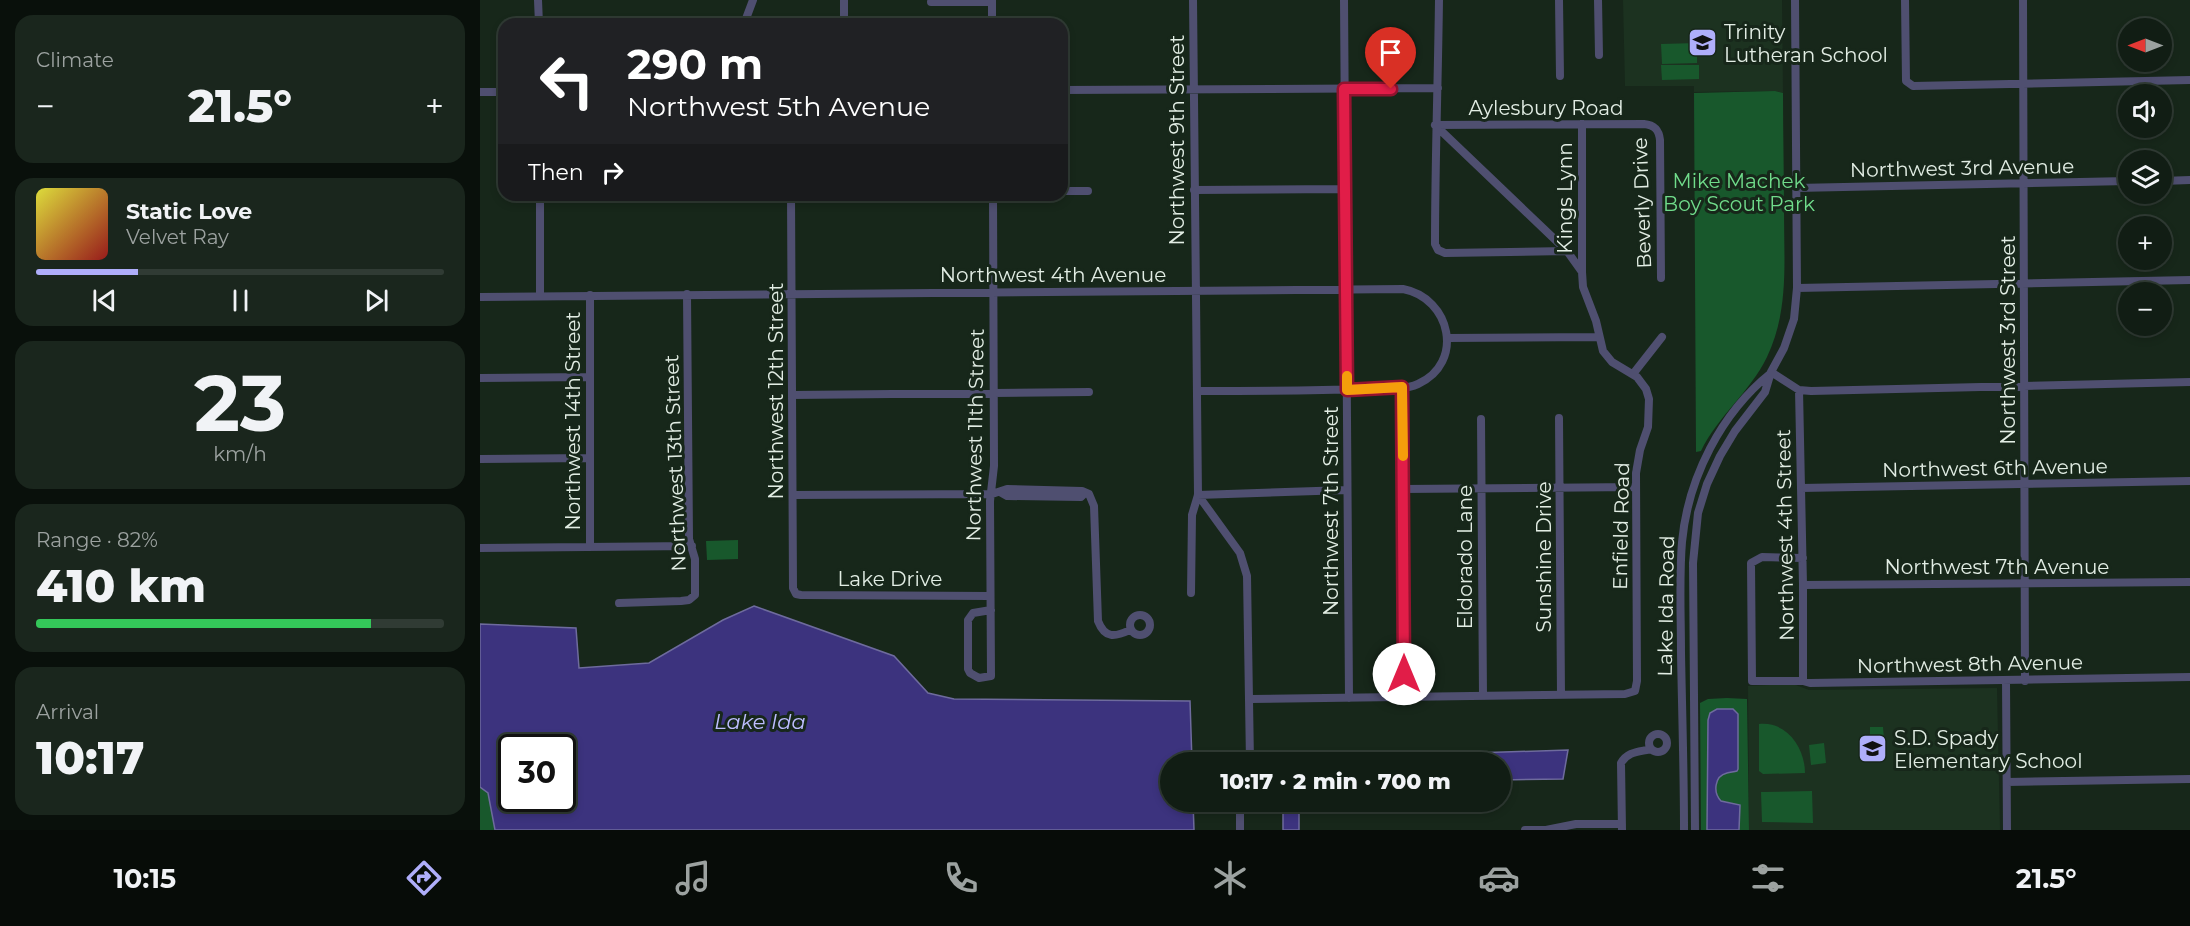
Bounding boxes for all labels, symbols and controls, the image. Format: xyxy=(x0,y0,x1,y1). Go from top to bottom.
north arrow xyxy=(2118,18,2172,72)
map controls xyxy=(2118,18,2172,336)
place label: Trinity Lutheran School xyxy=(1724,20,1888,67)
pin xyxy=(1365,27,1416,89)
school or university icon: Trinity Lutheran School xyxy=(1687,27,1719,59)
street label: Northwest 9th Street xyxy=(1165,35,1189,245)
icon: arrive xyxy=(1374,36,1407,69)
text: 290 m xyxy=(627,38,763,90)
icon: left xyxy=(528,42,606,120)
text: Climate xyxy=(36,48,114,72)
text: 21.5° xyxy=(188,78,292,133)
button: sound xyxy=(2118,84,2172,138)
text: − xyxy=(36,86,55,126)
text: + xyxy=(425,86,444,126)
text: Northwest 5th Avenue xyxy=(627,90,930,123)
street label: Aylesbury Road xyxy=(1468,96,1624,120)
street label: Beverly Drive xyxy=(1628,137,1656,269)
street label: Kings Lynn xyxy=(1553,142,1577,254)
button: layers xyxy=(2118,150,2172,204)
street label: Northwest 3rd Avenue xyxy=(1850,154,2074,182)
icon: right xyxy=(596,156,629,189)
text: Then xyxy=(528,159,584,186)
park label: Mike Machek Boy Scout Park xyxy=(1663,169,1815,216)
text: Static Love xyxy=(126,198,252,225)
button: + xyxy=(2118,216,2172,270)
text: Velvet Ray xyxy=(126,225,229,249)
street label: Northwest 3rd Street xyxy=(1996,235,2020,445)
street label: Northwest 4th Avenue xyxy=(940,263,1166,287)
button: − xyxy=(2118,282,2172,336)
street label: Northwest 12th Street xyxy=(764,283,788,499)
icon: previous xyxy=(88,284,121,317)
icon: pause xyxy=(224,284,257,317)
icon: next xyxy=(360,284,393,317)
street label: Northwest 14th Street xyxy=(561,312,585,530)
street label: Northwest 11th Street xyxy=(961,328,989,542)
street label: Northwest 13th Street xyxy=(659,354,691,572)
text: 23 xyxy=(194,355,286,451)
street label: Northwest 7th Street xyxy=(1319,406,1343,616)
street label: Northwest 4th Street xyxy=(1771,429,1799,641)
text: km/h xyxy=(213,442,267,466)
street label: Northwest 6th Avenue xyxy=(1882,454,2108,482)
street label: Enfield Road xyxy=(1608,462,1634,590)
street label: Sunshine Drive xyxy=(1532,481,1556,633)
street label: Eldorado Lane xyxy=(1453,485,1477,629)
text: Range · 82% xyxy=(36,528,158,552)
street label: Lake Ida Road xyxy=(1653,535,1679,677)
street label: Northwest 7th Avenue xyxy=(1885,555,2109,579)
text: 410 km xyxy=(36,558,206,613)
street label: Lake Drive xyxy=(838,567,942,591)
position arrow xyxy=(1372,642,1436,706)
street label: Northwest 8th Avenue xyxy=(1857,650,2083,678)
text: Arrival xyxy=(36,700,99,724)
water label: Lake Ida xyxy=(714,709,806,734)
place label: S.D. Spady Elementary School xyxy=(1894,726,2083,773)
text: 10:17 xyxy=(36,730,144,785)
school or university icon: S.D. Spady Elementary School xyxy=(1857,733,1889,765)
speed limit sign: 30 xyxy=(498,734,576,812)
text: 10:17 · 2 min · 700 m xyxy=(1220,768,1451,795)
icon: directions xyxy=(403,857,445,899)
icon: music xyxy=(672,857,714,899)
icon: phone xyxy=(940,857,982,899)
icon: climate xyxy=(1209,857,1251,899)
icon: car xyxy=(1478,857,1520,899)
icon: filters xyxy=(1747,857,1789,899)
text: 10:15 xyxy=(113,862,176,895)
text: 21.5° xyxy=(2016,862,2077,895)

